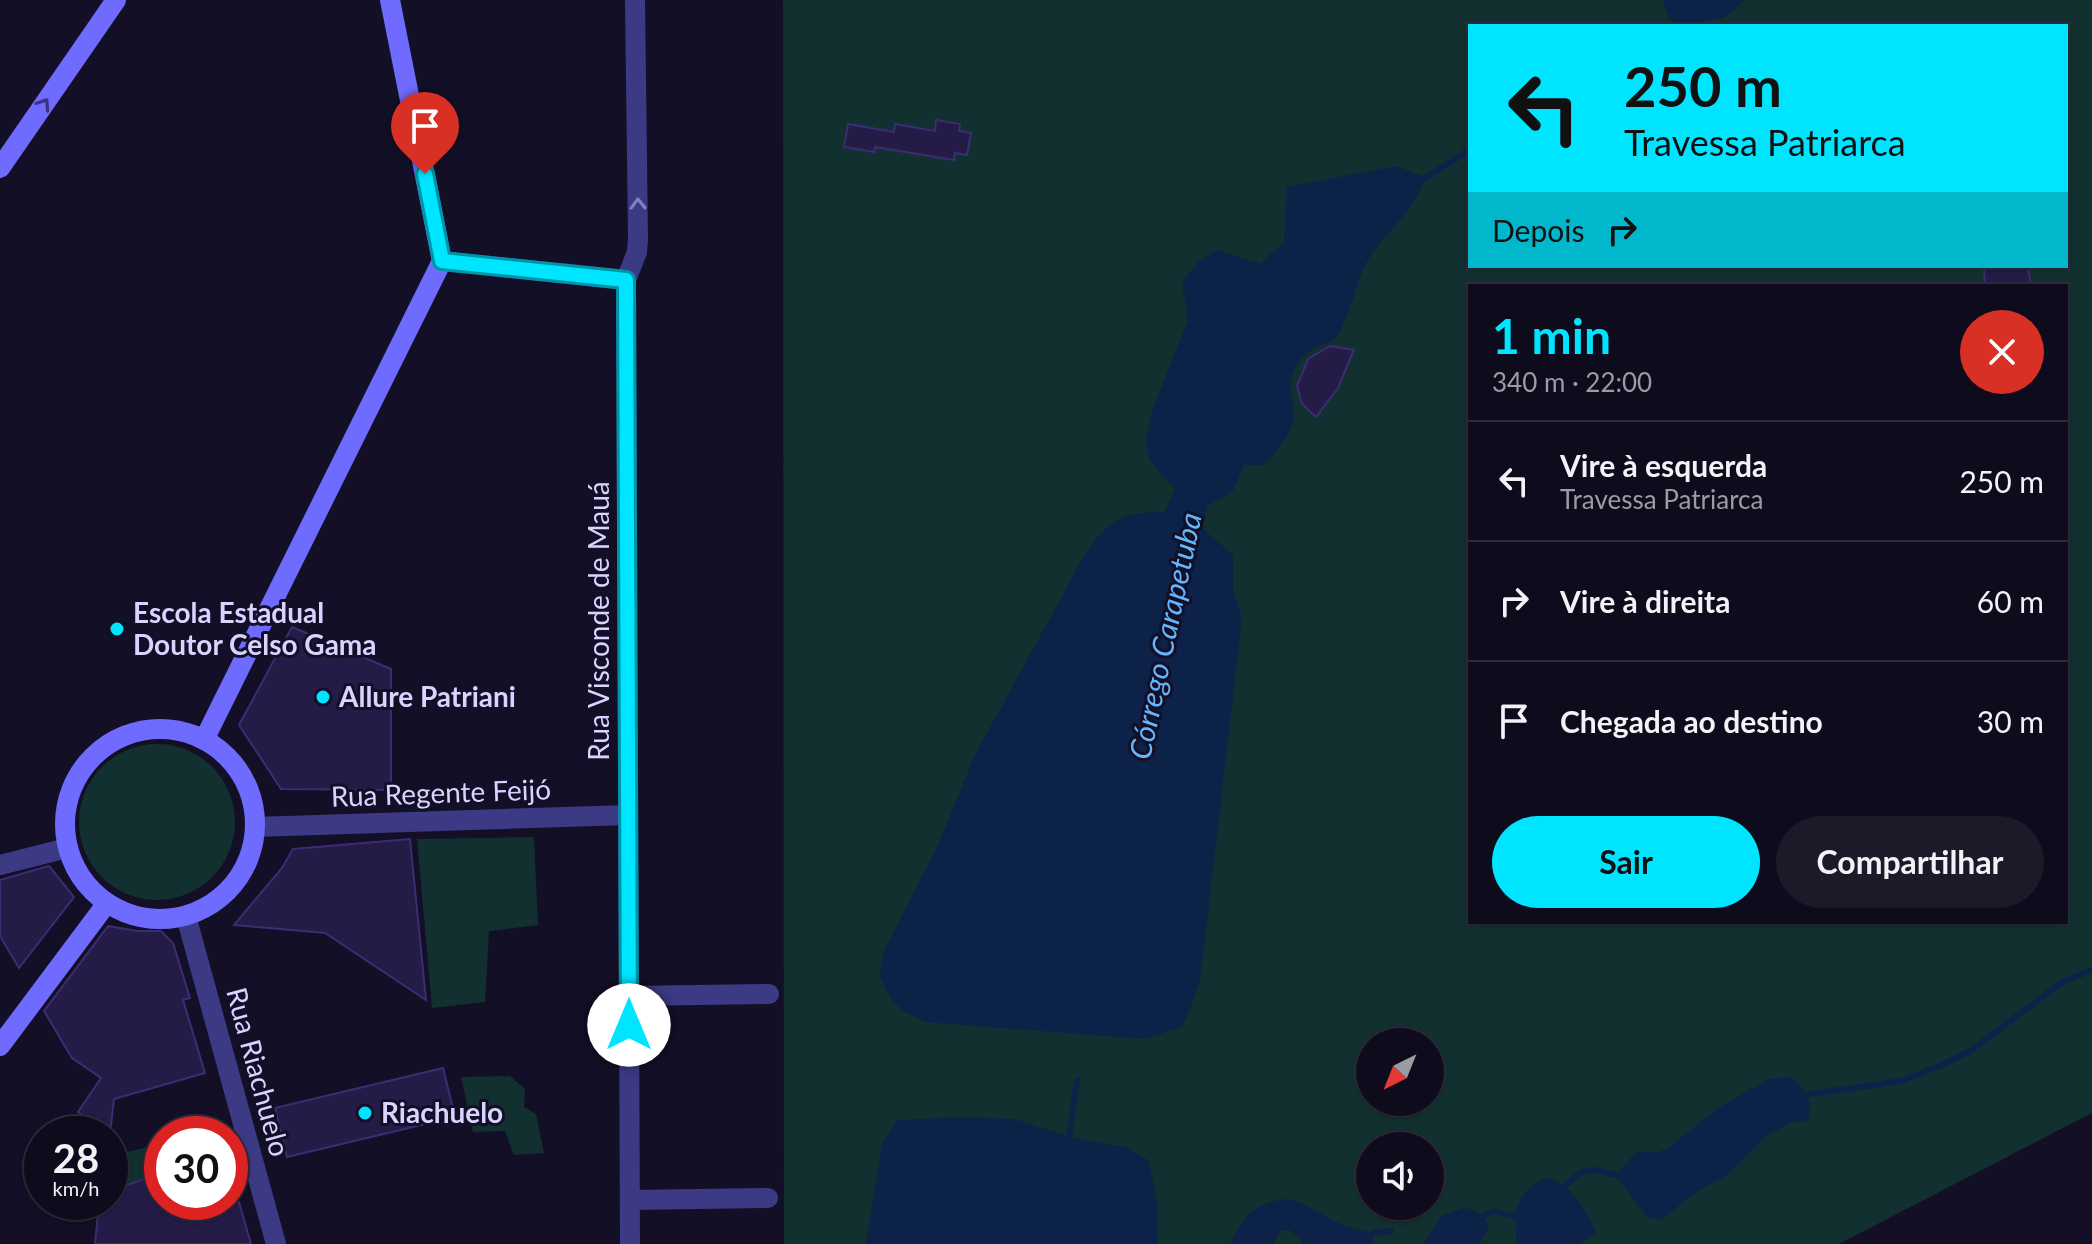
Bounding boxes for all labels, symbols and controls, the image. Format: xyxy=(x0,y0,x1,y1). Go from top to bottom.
text: 250 m xyxy=(1624,52,1782,119)
icon: left xyxy=(1492,56,1596,160)
pin xyxy=(391,92,459,174)
one-way arrow xyxy=(34,98,49,113)
icon: arrive xyxy=(403,104,447,148)
text: Travessa Patriarca xyxy=(1624,120,1906,164)
one-way arrow xyxy=(629,197,647,210)
icon: right xyxy=(1600,208,1644,252)
text: Depois xyxy=(1492,212,1584,248)
text: 1 min xyxy=(1492,307,1611,364)
button: close xyxy=(1960,310,2044,394)
text: 340 m · 22:00 xyxy=(1492,366,1652,398)
text: Vire à esquerda xyxy=(1560,447,1767,483)
icon: left xyxy=(1492,459,1536,503)
text: 250 m xyxy=(1959,463,2044,499)
street label: Rua Visconde de Mauá xyxy=(581,481,615,761)
text: Travessa Patriarca xyxy=(1560,483,1763,515)
water label: Córrego Carapetuba xyxy=(1120,509,1208,762)
icon: right xyxy=(1492,579,1536,623)
text: Vire à direita xyxy=(1560,583,1730,619)
text: 60 m xyxy=(1977,583,2044,619)
place label: Escola Estadual Doutor Celso Gama xyxy=(133,595,377,661)
marker: Escola Estadual Doutor Celso Gama xyxy=(108,620,126,638)
place label: Allure Patriani xyxy=(338,679,516,713)
marker: Allure Patriani xyxy=(314,688,332,706)
icon: arrive xyxy=(1492,699,1536,743)
text: Chegada ao destino xyxy=(1560,703,1823,739)
text: 30 m xyxy=(1977,703,2044,739)
street label: Rua Regente Feijó xyxy=(330,771,552,813)
button: Sair xyxy=(1492,816,1760,908)
button: Compartilhar xyxy=(1776,816,2044,908)
position arrow xyxy=(587,983,671,1067)
street label: Rua Riachuelo xyxy=(220,984,298,1160)
north arrow xyxy=(1356,1028,1444,1116)
map controls xyxy=(1356,1028,1444,1220)
place label: Riachuelo xyxy=(381,1095,503,1129)
marker: Riachuelo xyxy=(356,1104,374,1122)
speed limit sign: 30 xyxy=(144,1116,248,1220)
button: sound xyxy=(1356,1132,1444,1220)
text: 28 xyxy=(53,1134,99,1182)
text: km/h xyxy=(53,1176,99,1200)

